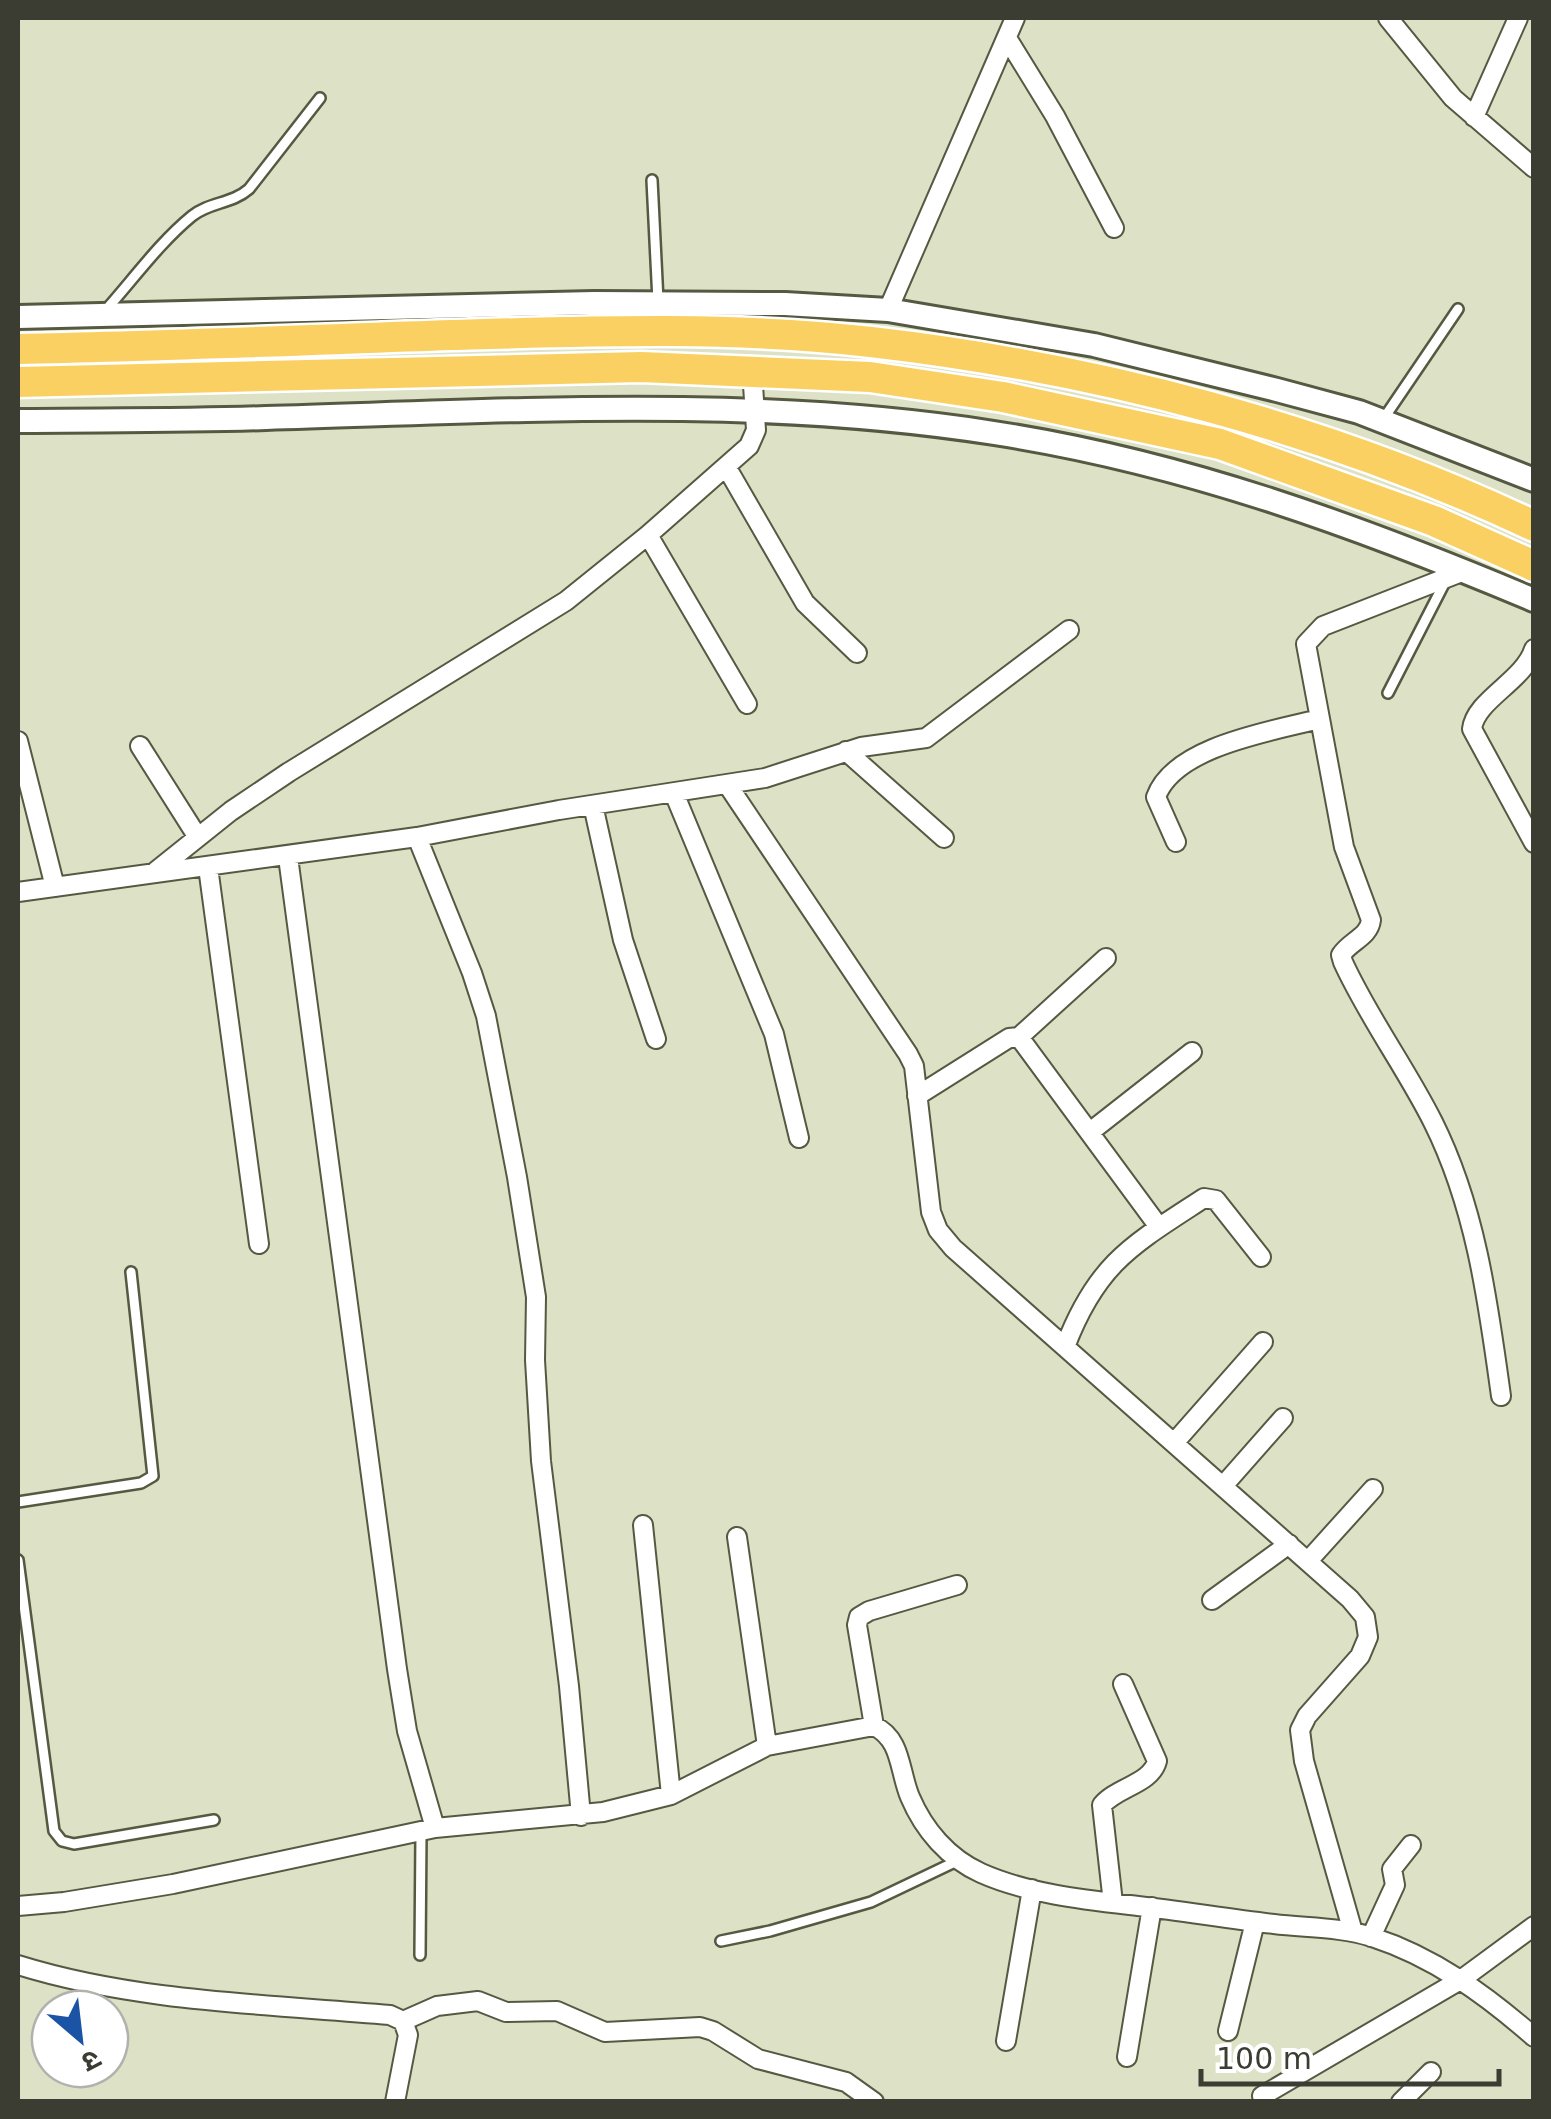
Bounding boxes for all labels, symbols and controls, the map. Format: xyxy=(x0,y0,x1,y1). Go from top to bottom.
north arrow xyxy=(30,1989,130,2089)
scale bar xyxy=(1201,2024,1498,2086)
text: 100 m xyxy=(1216,2041,1312,2076)
text: उ xyxy=(76,2042,106,2079)

